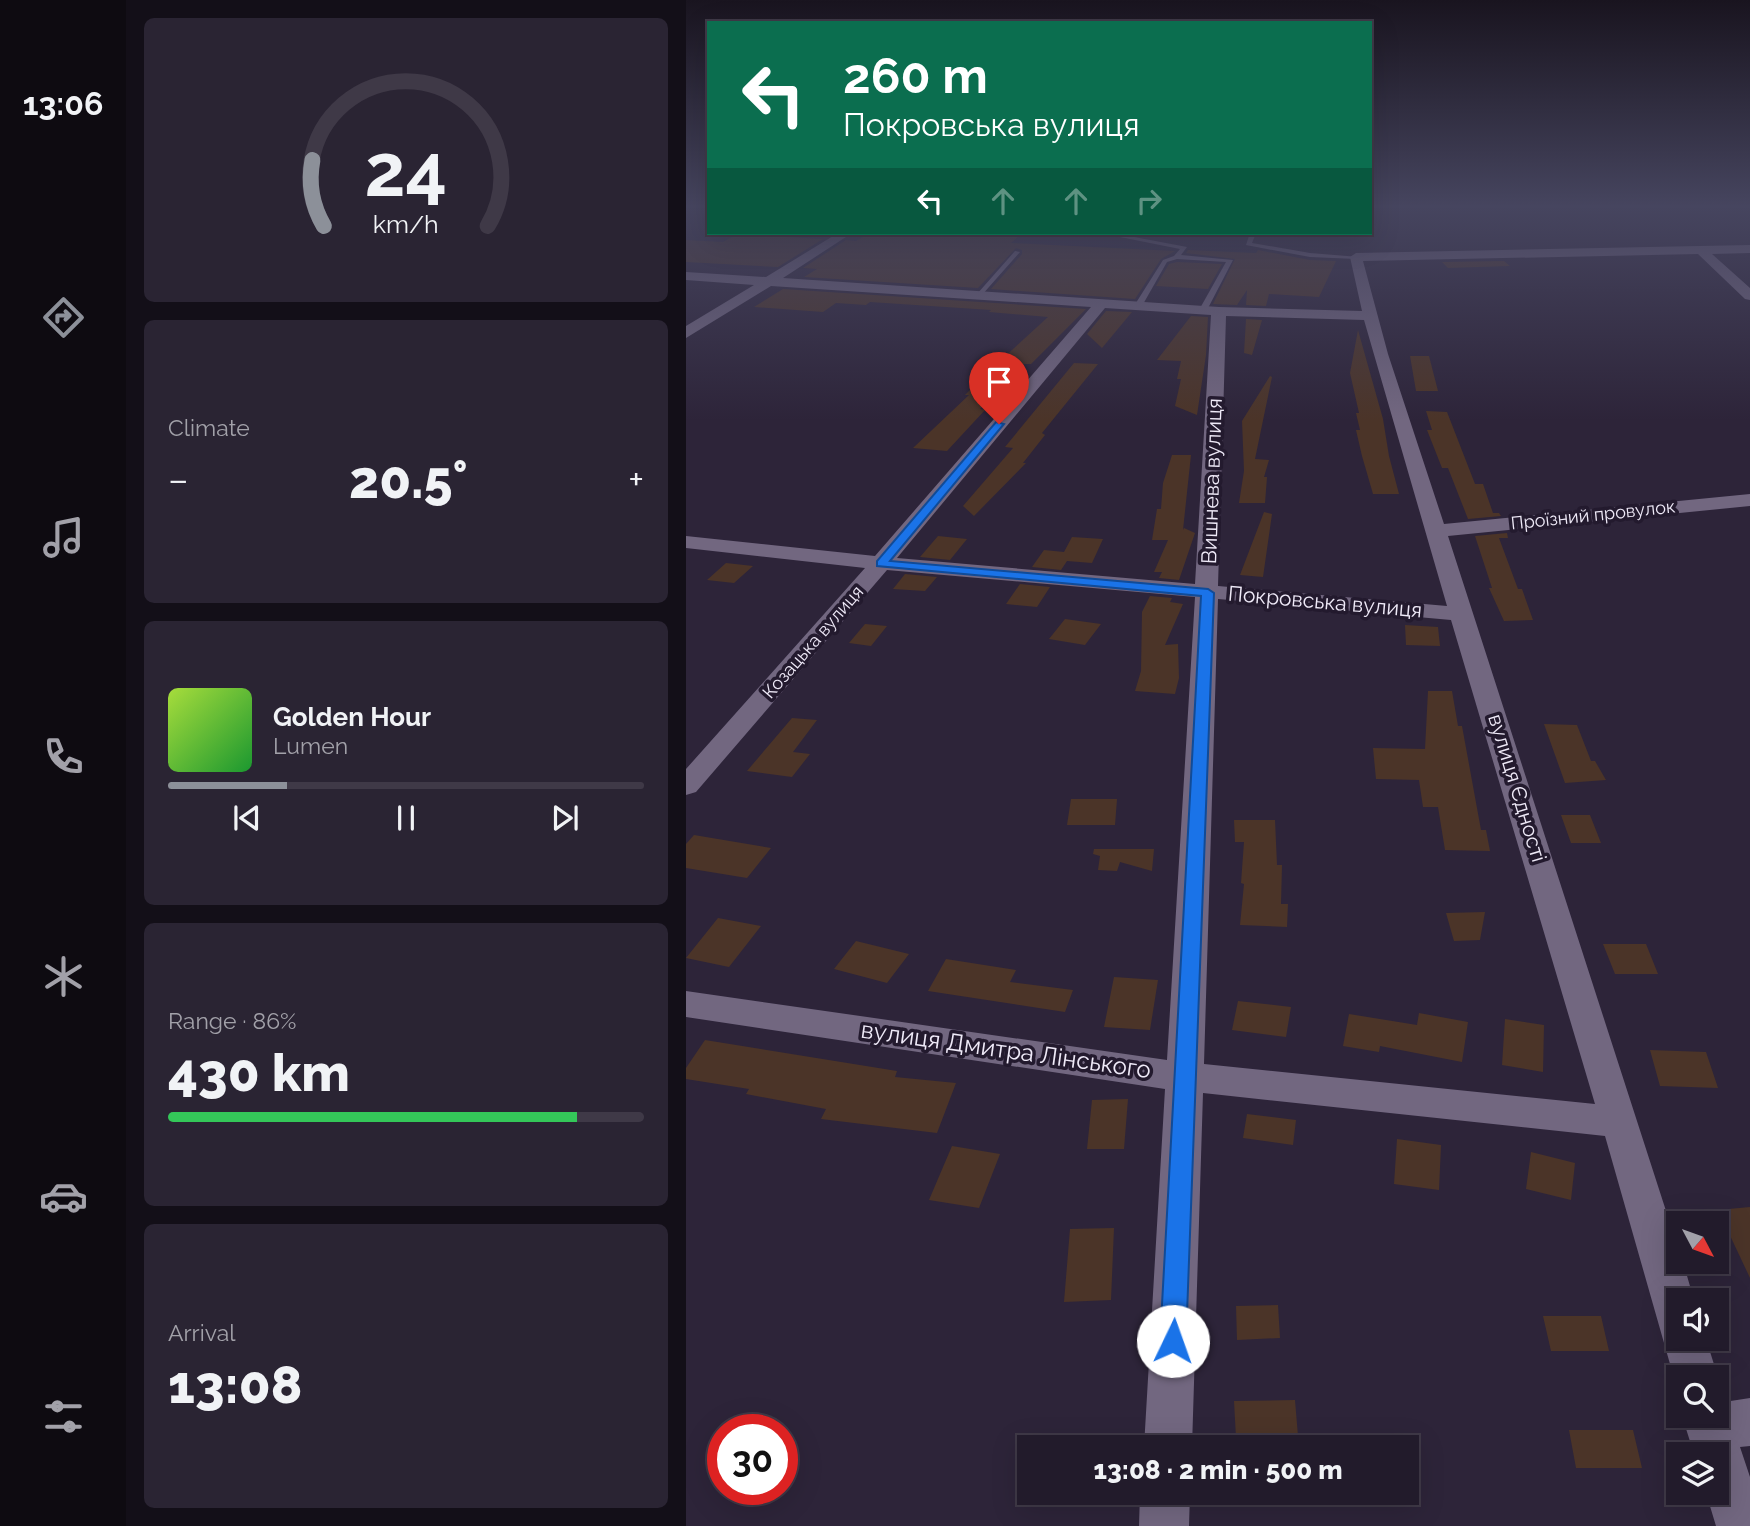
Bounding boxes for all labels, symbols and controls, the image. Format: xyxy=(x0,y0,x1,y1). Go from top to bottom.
text: 260 m xyxy=(843,47,988,104)
icon: left xyxy=(728,49,819,140)
text: 13:06 xyxy=(23,85,103,122)
text: Покровська вулиця xyxy=(843,106,1140,143)
text: 24 xyxy=(365,128,447,213)
icon: left xyxy=(911,182,949,220)
icon: ahead xyxy=(984,182,1022,220)
icon: ahead xyxy=(1057,182,1095,220)
icon: right xyxy=(1130,182,1168,220)
text: km/h xyxy=(373,209,439,239)
icon: directions xyxy=(39,293,88,342)
pin xyxy=(969,352,1029,424)
icon: arrive xyxy=(980,363,1018,401)
street label: Вишнева вулиця xyxy=(1196,398,1227,564)
text: Climate xyxy=(168,414,250,441)
text: 20.5° xyxy=(349,449,468,510)
text: − xyxy=(168,457,188,502)
text: + xyxy=(628,457,644,502)
street label: Проїзний провулок xyxy=(1510,495,1676,534)
icon: music xyxy=(39,513,88,562)
street label: Козацька вулиця xyxy=(758,581,867,702)
street label: Покровська вулиця xyxy=(1227,581,1423,622)
text: Golden Hour xyxy=(273,702,431,732)
street label: вулиця Єдності xyxy=(1483,711,1552,865)
icon: phone xyxy=(39,732,88,781)
text: Lumen xyxy=(273,732,348,759)
icon: previous xyxy=(228,799,266,837)
icon: pause xyxy=(387,799,425,837)
icon: next xyxy=(546,799,584,837)
icon: climate xyxy=(39,952,88,1001)
text: Range · 86% xyxy=(168,1007,297,1034)
street label: вулиця Дмитра Лінського xyxy=(859,1015,1153,1084)
text: 430 km xyxy=(168,1042,350,1103)
icon: car xyxy=(39,1172,88,1221)
north arrow xyxy=(1666,1211,1729,1274)
map controls xyxy=(1666,1211,1729,1505)
button: sound xyxy=(1666,1288,1729,1351)
position arrow xyxy=(1136,1304,1210,1378)
text: Arrival xyxy=(168,1319,235,1346)
text: 13:08 xyxy=(168,1354,302,1415)
button: search xyxy=(1666,1365,1729,1428)
icon: filters xyxy=(39,1392,88,1441)
speed limit sign: 30 xyxy=(707,1414,798,1505)
button: layers xyxy=(1666,1442,1729,1505)
text: 13:08 · 2 min · 500 m xyxy=(1094,1455,1342,1485)

